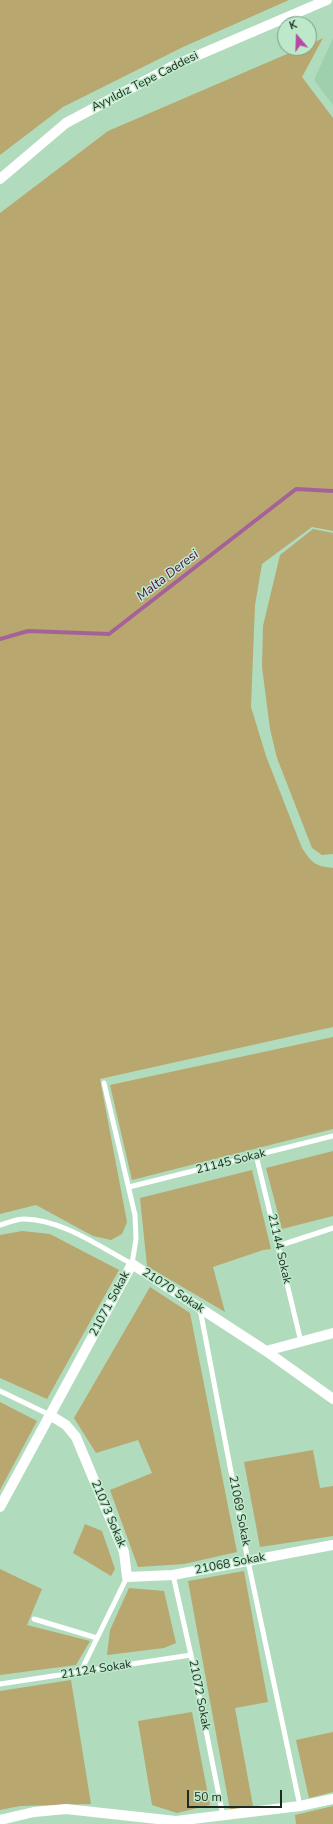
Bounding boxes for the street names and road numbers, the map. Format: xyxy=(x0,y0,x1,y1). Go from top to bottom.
street label: Ayyıldız Tepe Caddesi xyxy=(89,49,201,115)
street label: 21145 Sokak xyxy=(195,1146,267,1178)
street label: 21144 Sokak xyxy=(264,1213,294,1285)
street label: 21070 Sokak xyxy=(139,1266,207,1316)
street label: 21071 Sokak xyxy=(87,1269,133,1339)
street label: 21069 Sokak xyxy=(225,1475,253,1547)
street label: 21073 Sokak xyxy=(87,1478,129,1550)
street label: 21068 Sokak xyxy=(194,1550,266,1578)
street label: 21124 Sokak xyxy=(60,1657,132,1683)
street label: 21072 Sokak xyxy=(185,1659,213,1731)

